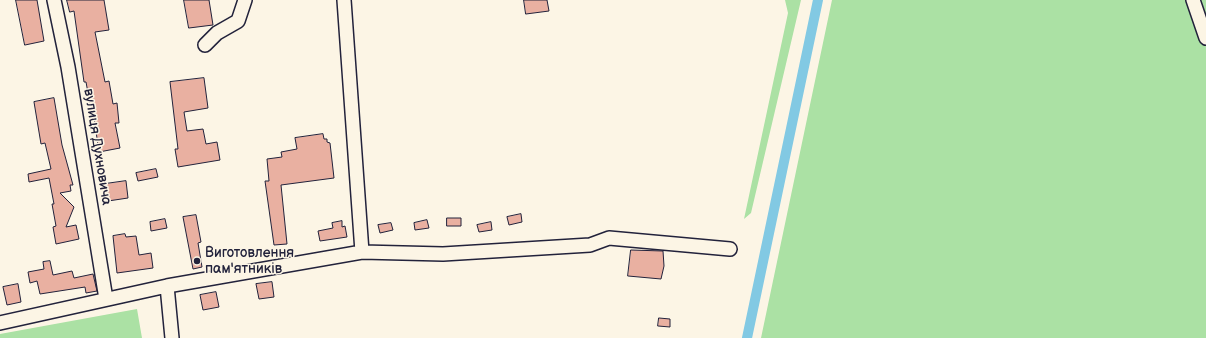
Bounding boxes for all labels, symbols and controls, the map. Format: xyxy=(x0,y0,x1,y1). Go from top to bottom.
street label: вулиця Духновича xyxy=(79,87,115,207)
place label: Виготовлення пам'ятників xyxy=(205,245,294,278)
marker: Виготовлення пам'ятників xyxy=(192,256,202,266)

